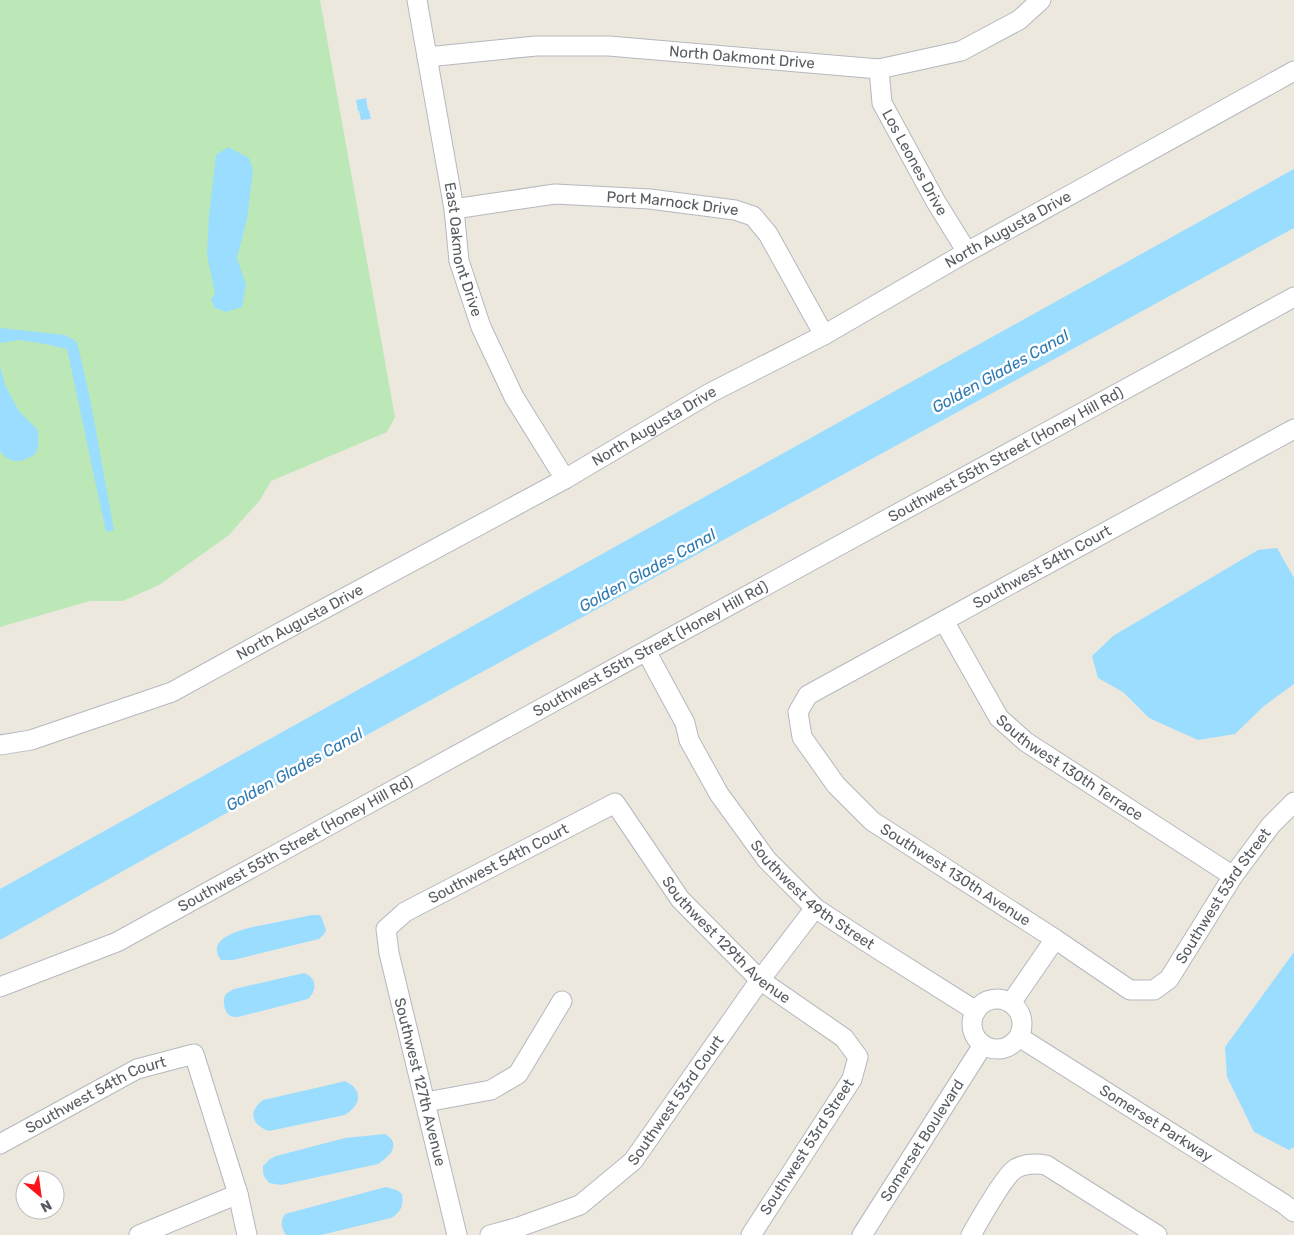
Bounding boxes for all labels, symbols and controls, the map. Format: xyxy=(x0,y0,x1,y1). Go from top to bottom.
street label: North Oakmont Drive xyxy=(668,42,816,73)
street label: Los Leones Drive xyxy=(878,106,951,219)
street label: East Oakmont Drive xyxy=(440,181,486,319)
street label: North Augusta Drive xyxy=(942,187,1074,272)
street label: Port Marnock Drive xyxy=(606,188,740,219)
water label: Golden Glades Canal xyxy=(928,325,1073,417)
street label: North Augusta Drive xyxy=(589,382,719,470)
street label: Southwest 55th Street (Honey Hill Rd) xyxy=(885,383,1126,526)
street label: Southwest 54th Court xyxy=(970,521,1114,613)
water label: Golden Glades Canal xyxy=(575,524,720,616)
street label: Southwest 55th Street (Honey Hill Rd) xyxy=(530,577,771,720)
street label: North Augusta Drive xyxy=(233,580,366,664)
street label: Southwest 130th Terrace xyxy=(992,711,1146,824)
water label: Golden Glades Canal xyxy=(222,723,367,815)
street label: Southwest 55th Street (Honey Hill Rd) xyxy=(175,772,416,916)
street label: Southwest 54th Court xyxy=(425,820,572,907)
street label: Southwest 130th Avenue xyxy=(877,820,1034,930)
street label: Southwest 53rd Street xyxy=(1172,825,1275,967)
street label: Southwest 49th Street xyxy=(746,836,878,954)
street label: Southwest 129th Avenue xyxy=(658,873,794,1007)
street label: Southwest 127th Avenue xyxy=(390,996,450,1168)
street label: Southwest 53rd Court xyxy=(624,1032,727,1169)
street label: Southwest 54th Court xyxy=(22,1053,168,1137)
street label: Southwest 53rd Street xyxy=(756,1075,858,1218)
street label: Somerset Boulevard xyxy=(877,1076,968,1205)
street label: Somerset Parkway xyxy=(1096,1081,1216,1166)
north arrow xyxy=(15,1170,65,1220)
text: N xyxy=(38,1196,55,1216)

